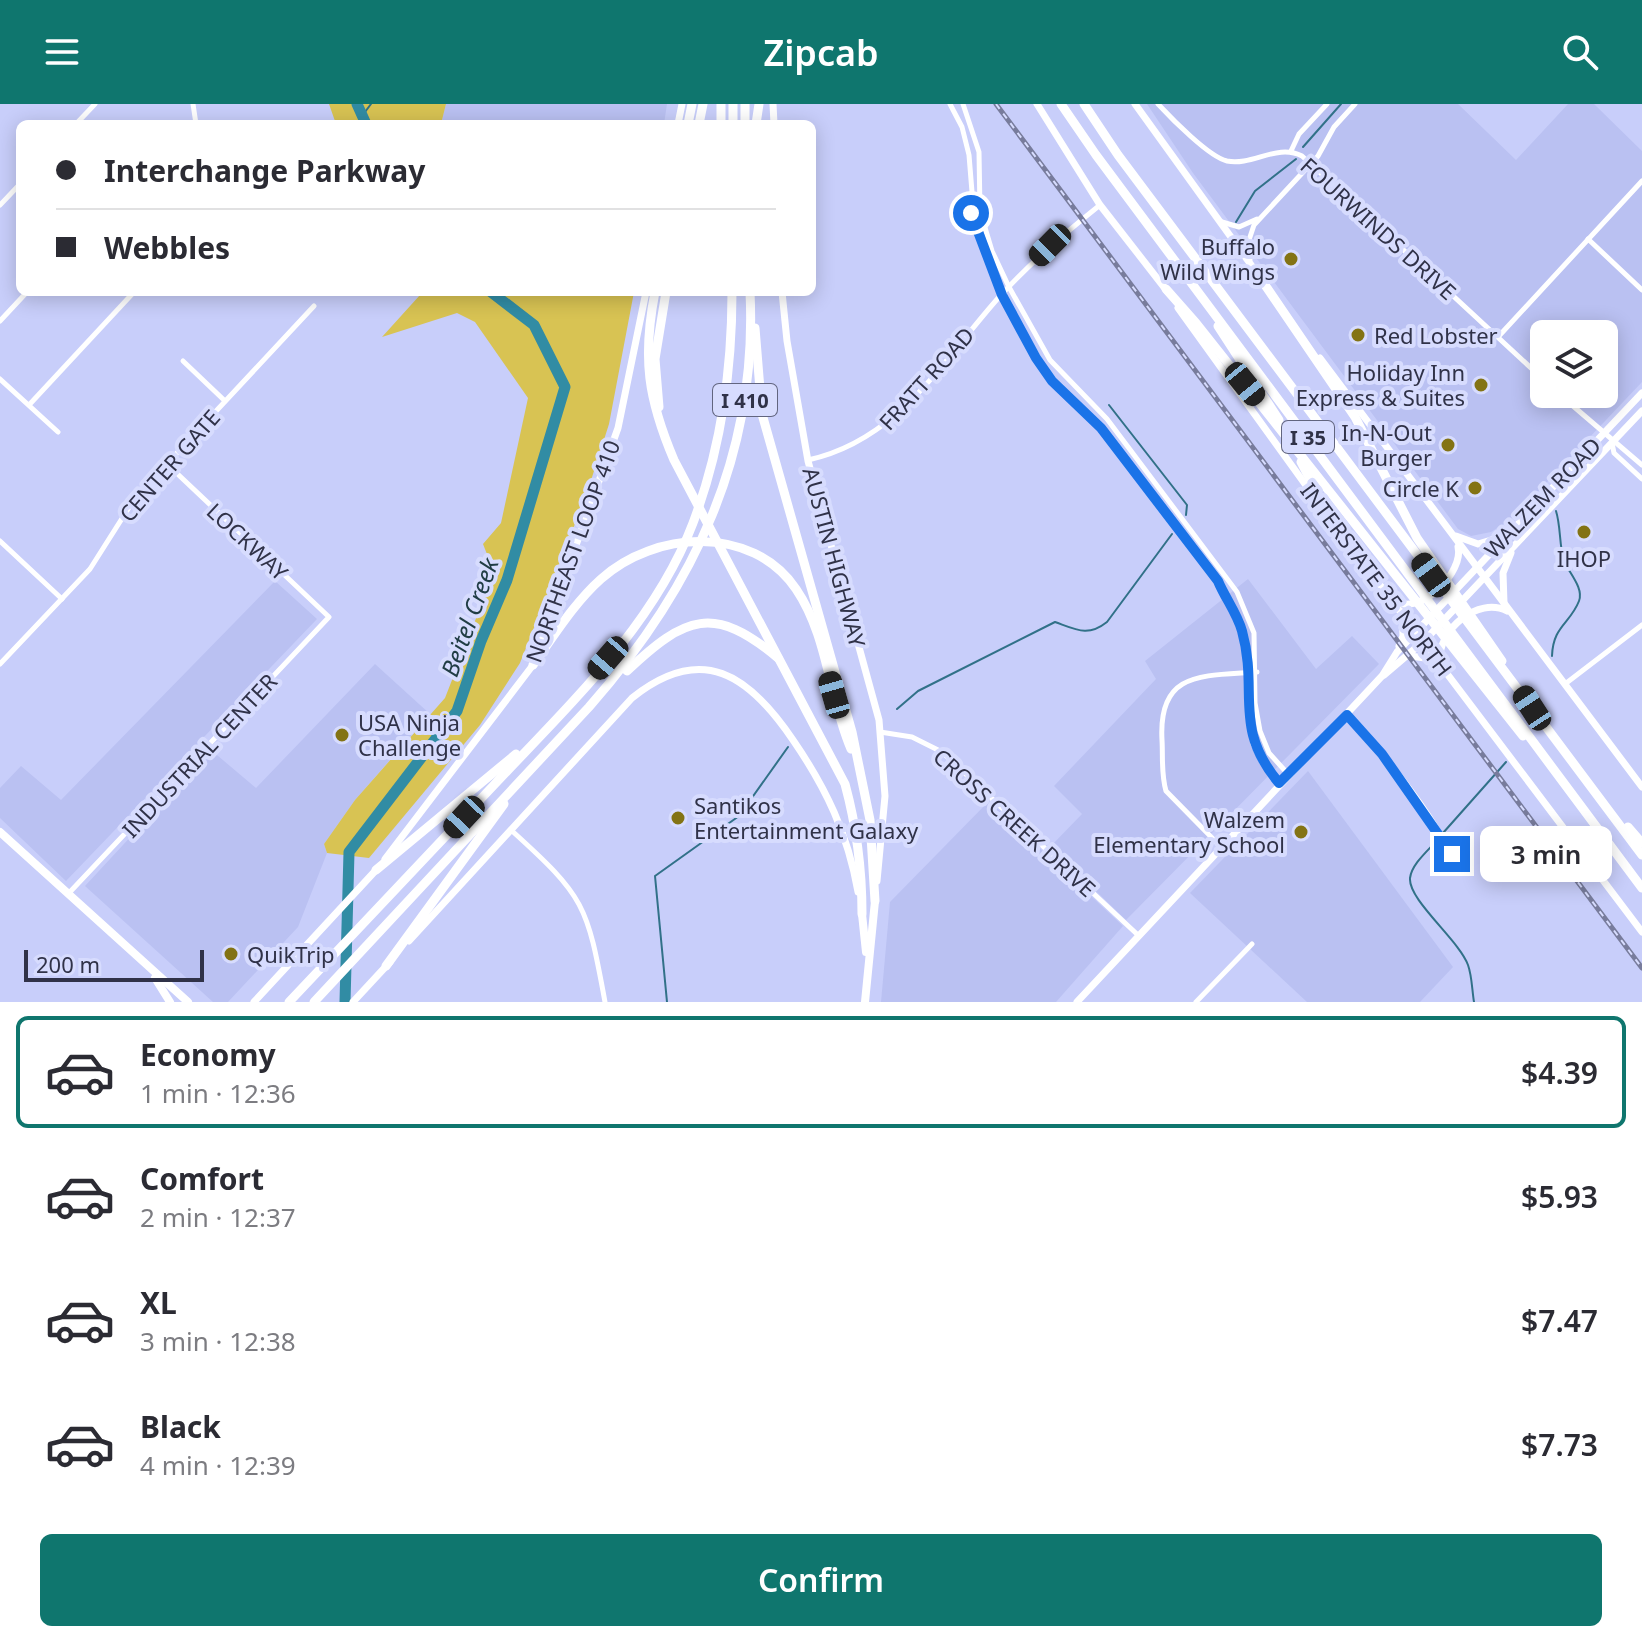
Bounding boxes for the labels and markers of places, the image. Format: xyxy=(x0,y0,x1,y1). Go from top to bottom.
place label: Buffalo Wild Wings xyxy=(1160,231,1275,286)
marker: Buffalo Wild Wings xyxy=(1282,250,1300,268)
place label: Red Lobster xyxy=(1374,320,1498,350)
marker: Red Lobster xyxy=(1349,326,1367,344)
place label: Holiday Inn Express & Suites xyxy=(1296,357,1465,412)
marker: Holiday Inn Express & Suites xyxy=(1472,376,1490,394)
place label: In-N-Out Burger xyxy=(1341,417,1432,472)
marker: In-N-Out Burger xyxy=(1439,436,1457,454)
place label: Circle K xyxy=(1383,473,1459,503)
marker: Circle K xyxy=(1466,479,1484,497)
marker: IHOP xyxy=(1575,523,1593,541)
place label: IHOP xyxy=(1557,543,1611,573)
place label: USA Ninja Challenge xyxy=(358,707,461,762)
marker: USA Ninja Challenge xyxy=(333,726,351,744)
place label: Santikos Entertainment Galaxy xyxy=(694,790,919,845)
place label: Walzem Elementary School xyxy=(1093,804,1285,859)
marker: Santikos Entertainment Galaxy xyxy=(669,809,687,827)
marker: Walzem Elementary School xyxy=(1292,823,1310,841)
place label: QuikTrip xyxy=(247,939,335,969)
marker: QuikTrip xyxy=(222,945,240,963)

